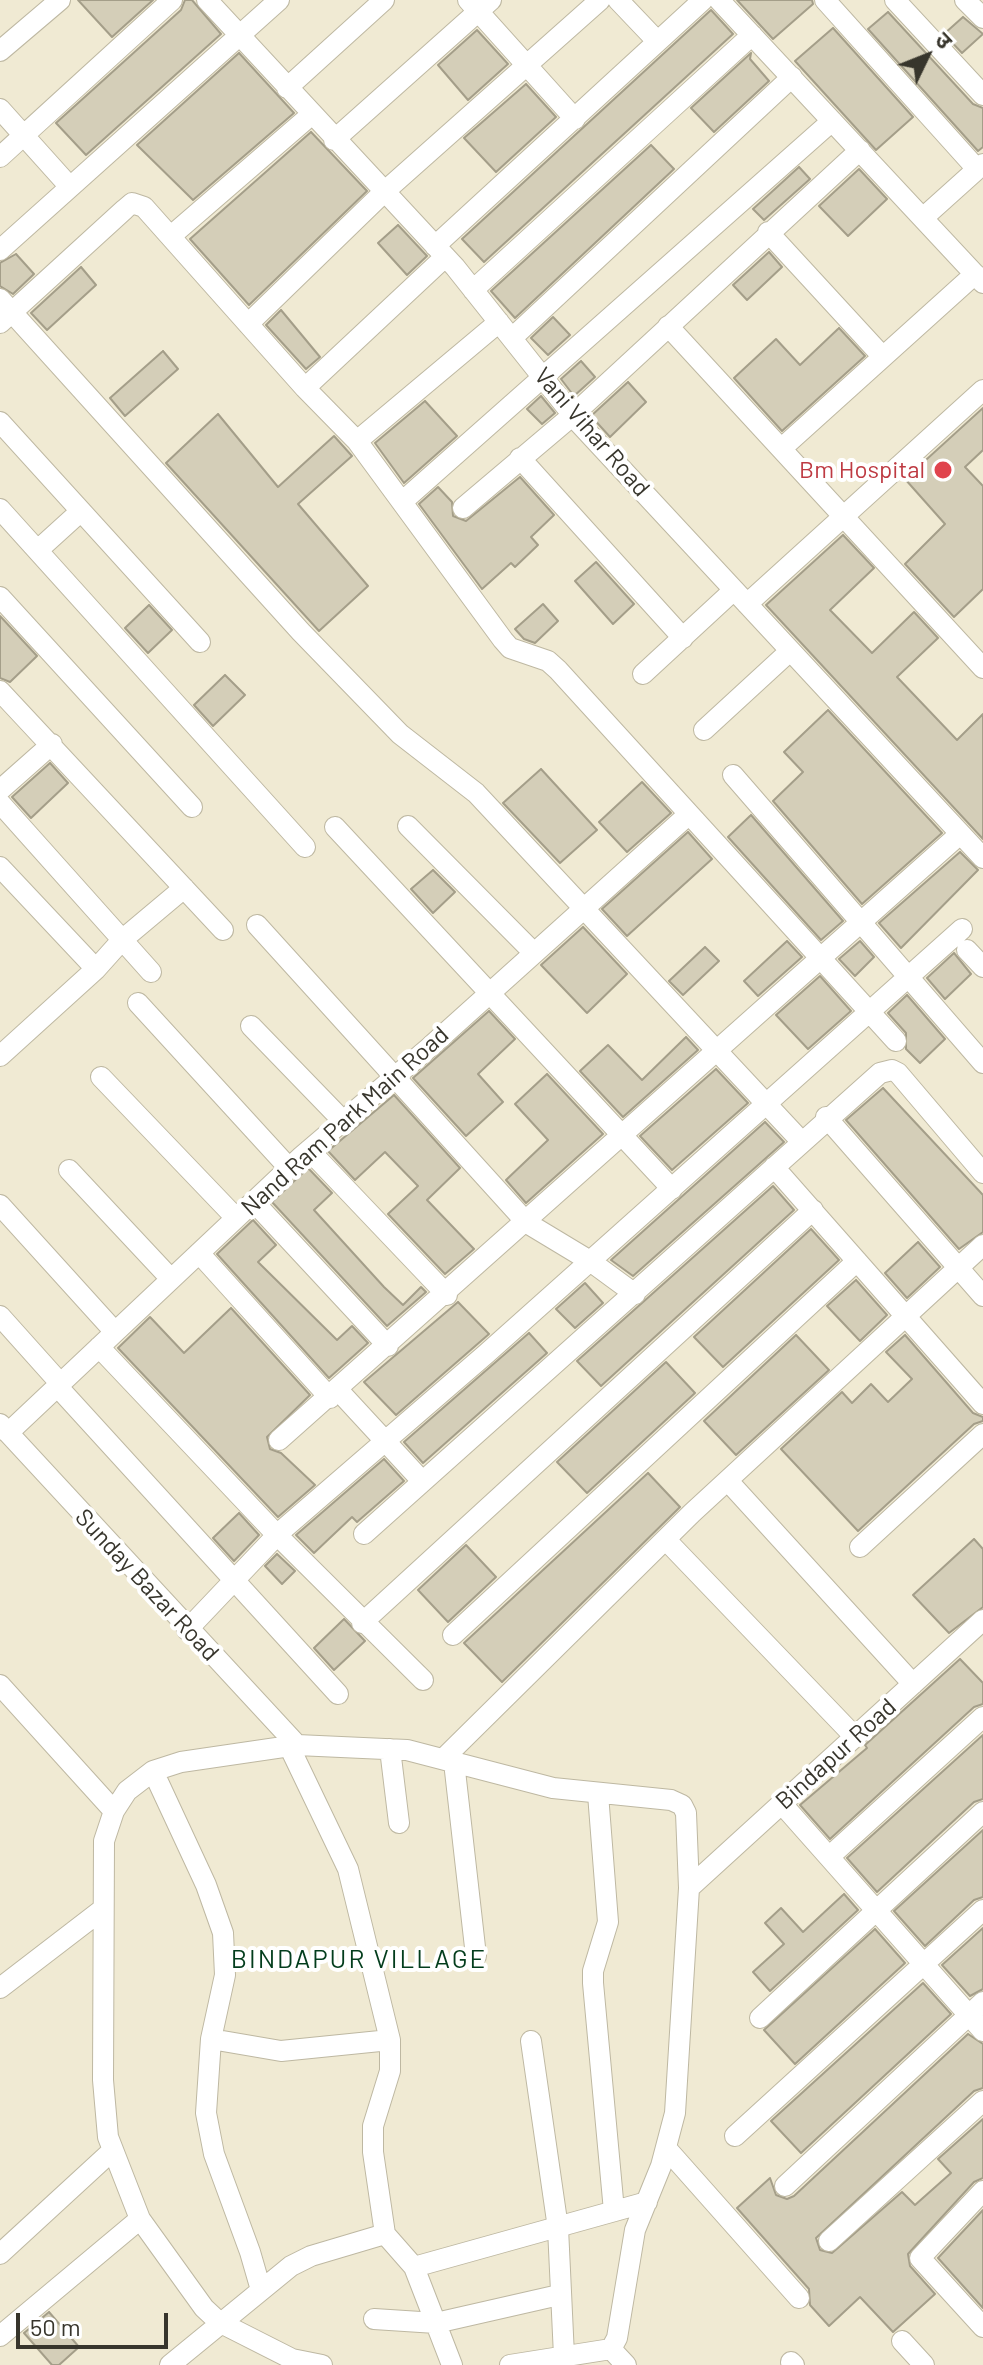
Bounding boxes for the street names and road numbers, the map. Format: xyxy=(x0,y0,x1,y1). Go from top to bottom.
street label: Vani Vihar Road xyxy=(528,362,656,502)
street label: Nand Ram Park Main Road xyxy=(235,1020,455,1222)
street label: Sunday Bazar Road xyxy=(69,1503,225,1667)
street label: Bindapur Road xyxy=(770,1692,902,1816)

